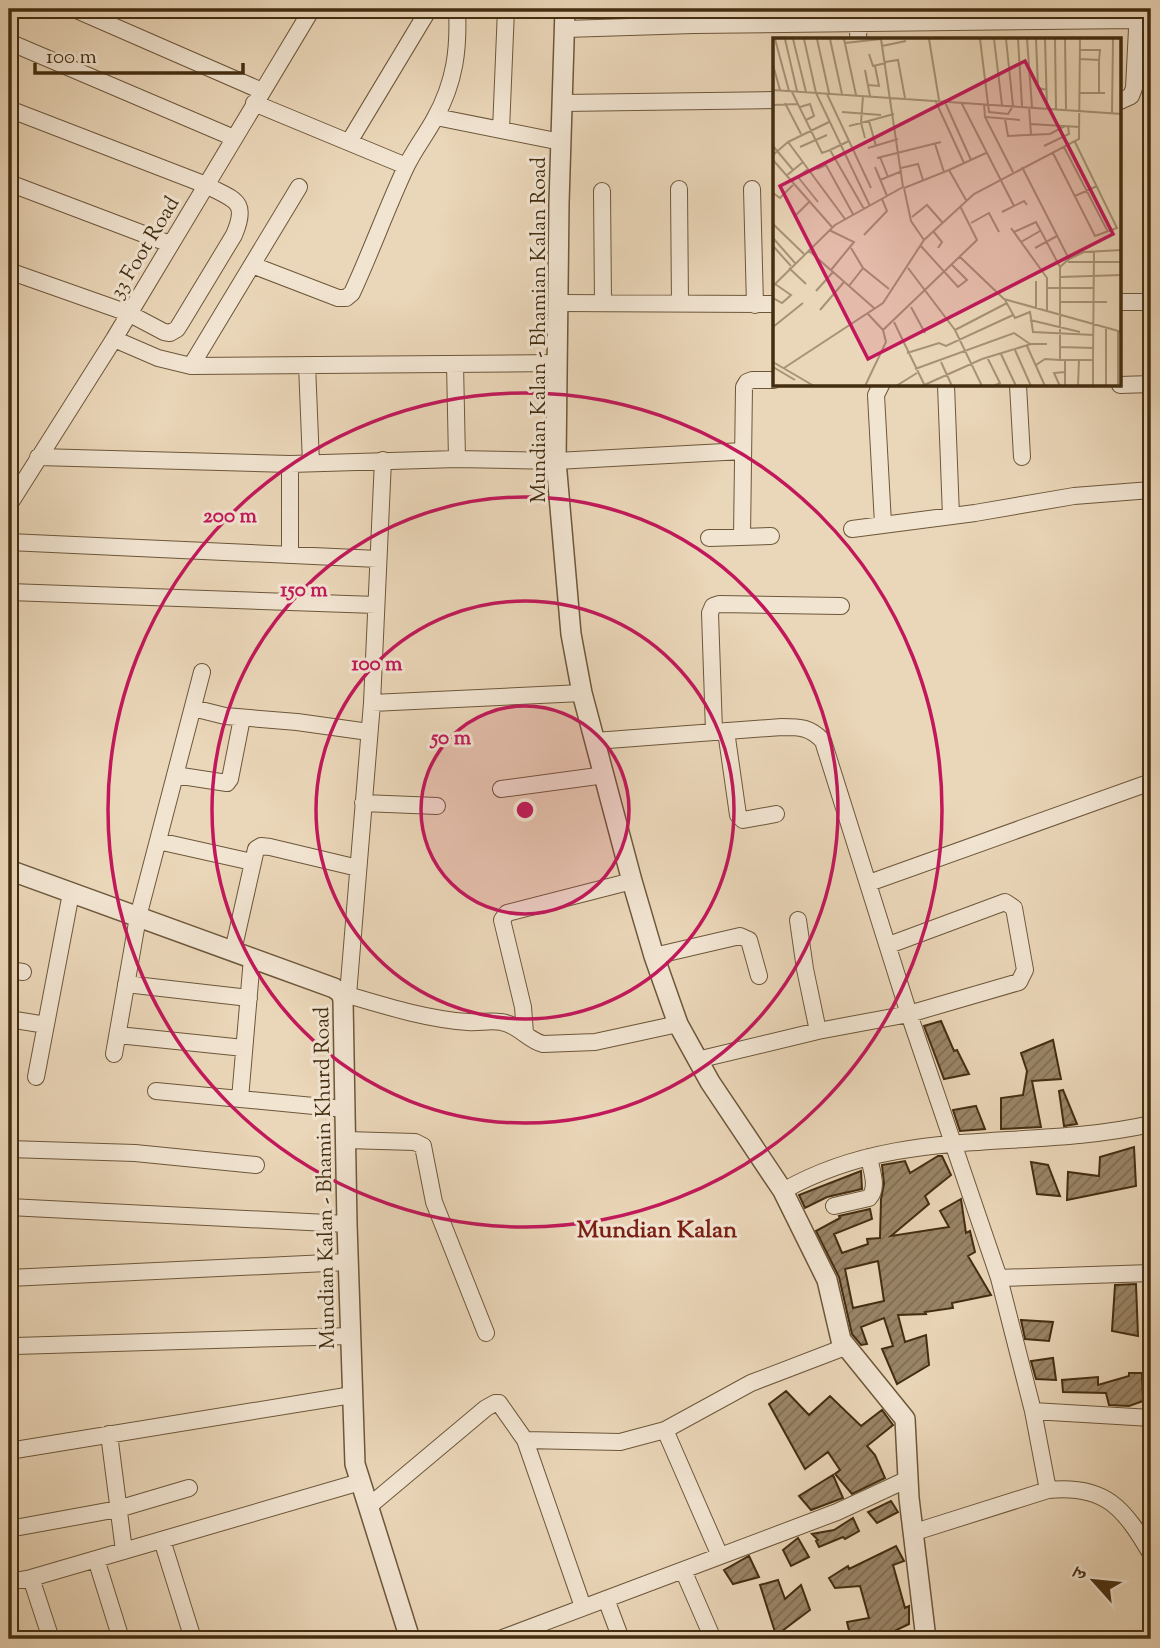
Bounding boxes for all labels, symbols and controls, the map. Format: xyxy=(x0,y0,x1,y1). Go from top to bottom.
scale bar xyxy=(35,32,243,76)
inset map xyxy=(773,38,1122,387)
text: 100 m xyxy=(46,43,97,73)
street label: Mundian Kalan - Bhamian Kalan Road xyxy=(525,157,555,503)
street label: 33 Foot Road xyxy=(103,191,188,305)
text: 200 m xyxy=(203,502,258,532)
text: 150 m xyxy=(280,576,328,606)
text: 100 m xyxy=(352,650,403,680)
text: 50 m xyxy=(429,724,472,754)
centre of rings xyxy=(513,798,537,822)
street label: Mundian Kalan - Bhamin Khurd Road xyxy=(308,1006,344,1350)
district label: Mundian Kalan xyxy=(577,1214,738,1248)
north arrow xyxy=(1058,1546,1128,1616)
text: उ xyxy=(1066,1563,1096,1587)

